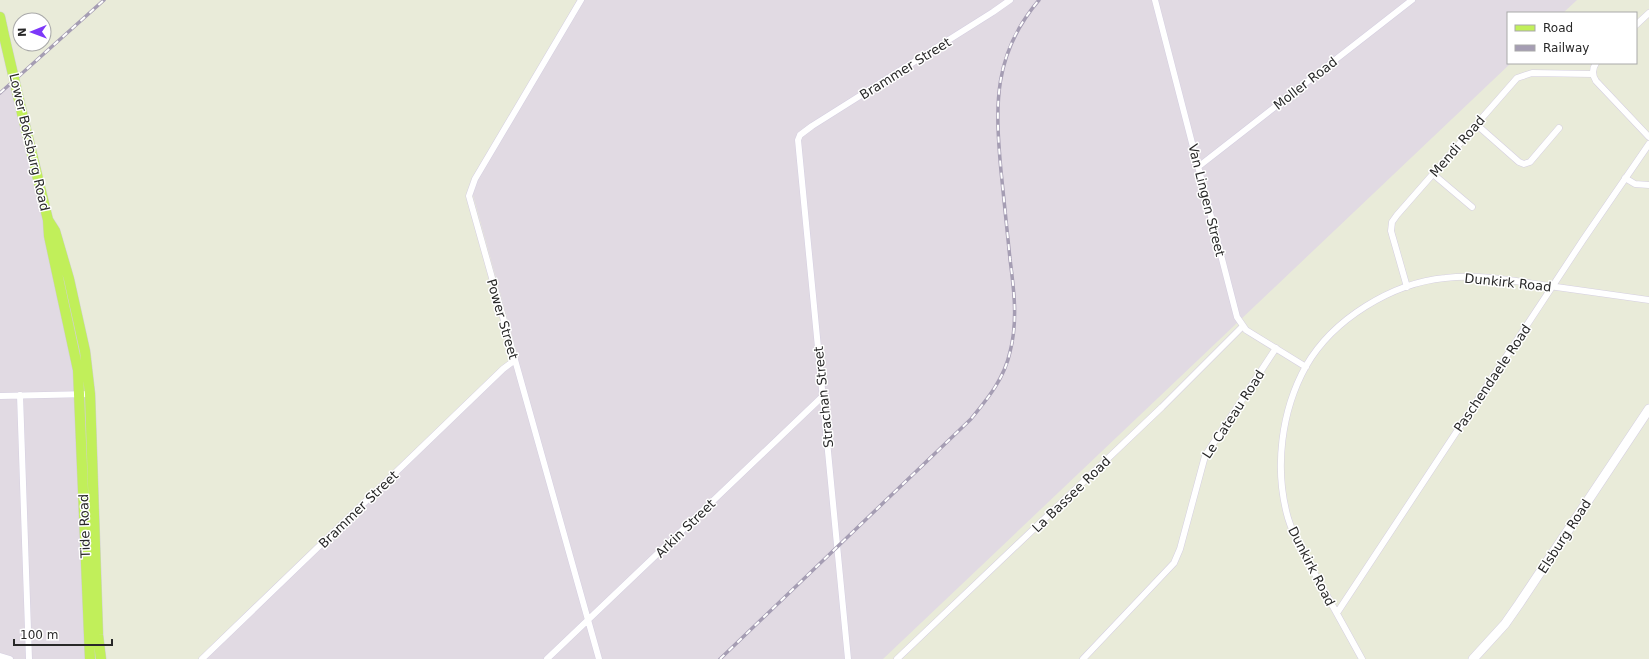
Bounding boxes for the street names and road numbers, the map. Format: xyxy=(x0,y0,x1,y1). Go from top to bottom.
street label: Brammer Street xyxy=(857,34,954,102)
street label: Moller Road xyxy=(1271,54,1340,113)
street label: Lower Boksburg Road xyxy=(6,72,53,212)
street label: Mendi Road xyxy=(1427,113,1488,180)
street label: Van Lingen Street xyxy=(1185,142,1228,258)
street label: Dunkirk Road xyxy=(1464,270,1552,295)
street label: Power Street xyxy=(484,277,521,361)
street label: Paschendaele Road xyxy=(1451,322,1534,435)
street label: Strachan Street xyxy=(811,345,836,448)
street label: Le Cateau Road xyxy=(1199,367,1268,461)
street label: La Bassee Road xyxy=(1029,453,1113,535)
street label: Brammer Street xyxy=(316,468,401,551)
street label: Tide Road xyxy=(76,494,93,559)
street label: Arkin Street xyxy=(652,496,718,561)
street label: Elsburg Road xyxy=(1535,496,1594,576)
street label: Dunkirk Road xyxy=(1285,524,1338,609)

